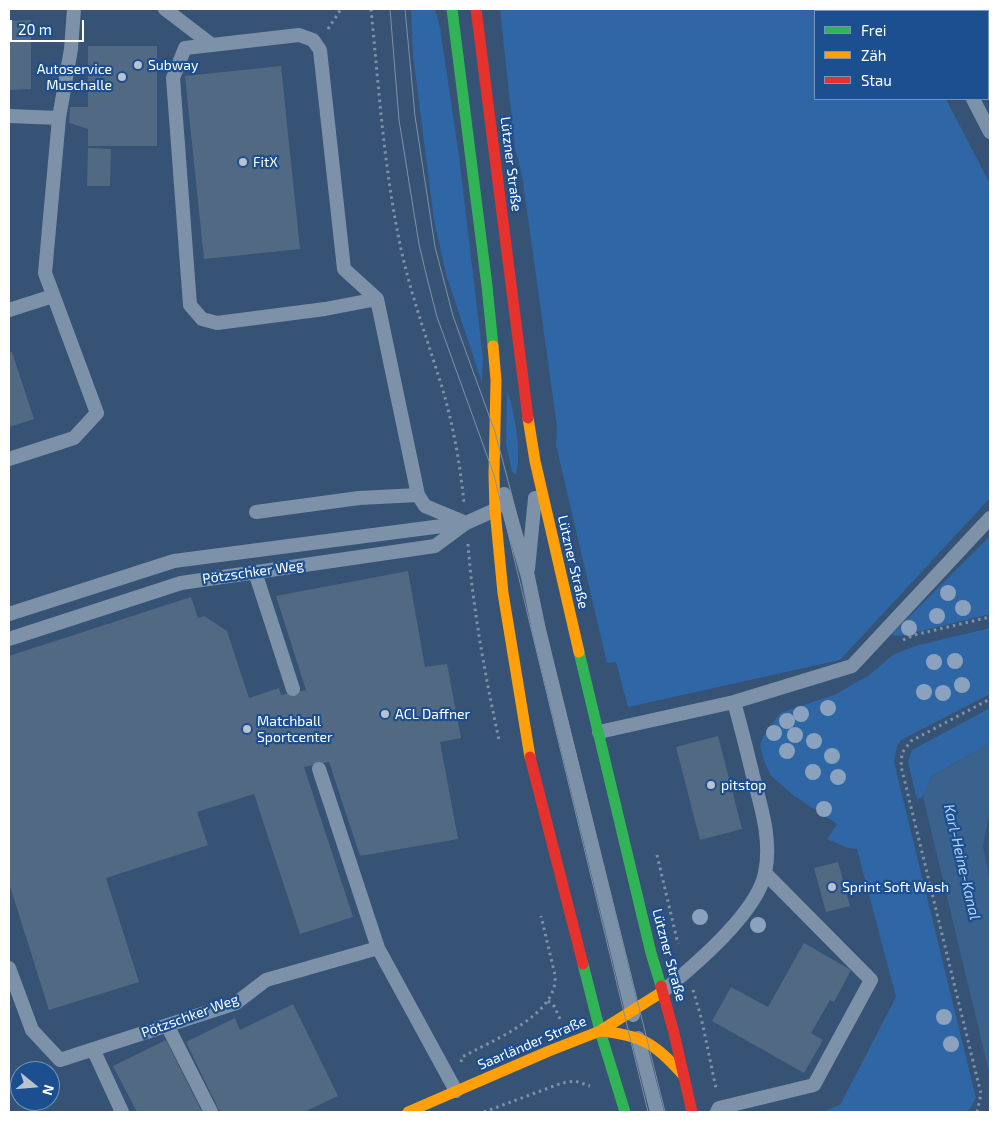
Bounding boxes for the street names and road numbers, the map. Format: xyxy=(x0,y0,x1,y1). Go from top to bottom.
street label: Lützner Straße xyxy=(497,116,525,212)
street label: Lützner Straße xyxy=(554,514,592,610)
street label: Pötzschker Weg xyxy=(201,557,305,587)
street label: Lützner Straße xyxy=(649,907,689,1003)
street label: Pötzschker Weg xyxy=(139,991,241,1041)
street label: Saarländer Straße xyxy=(475,1013,589,1073)

